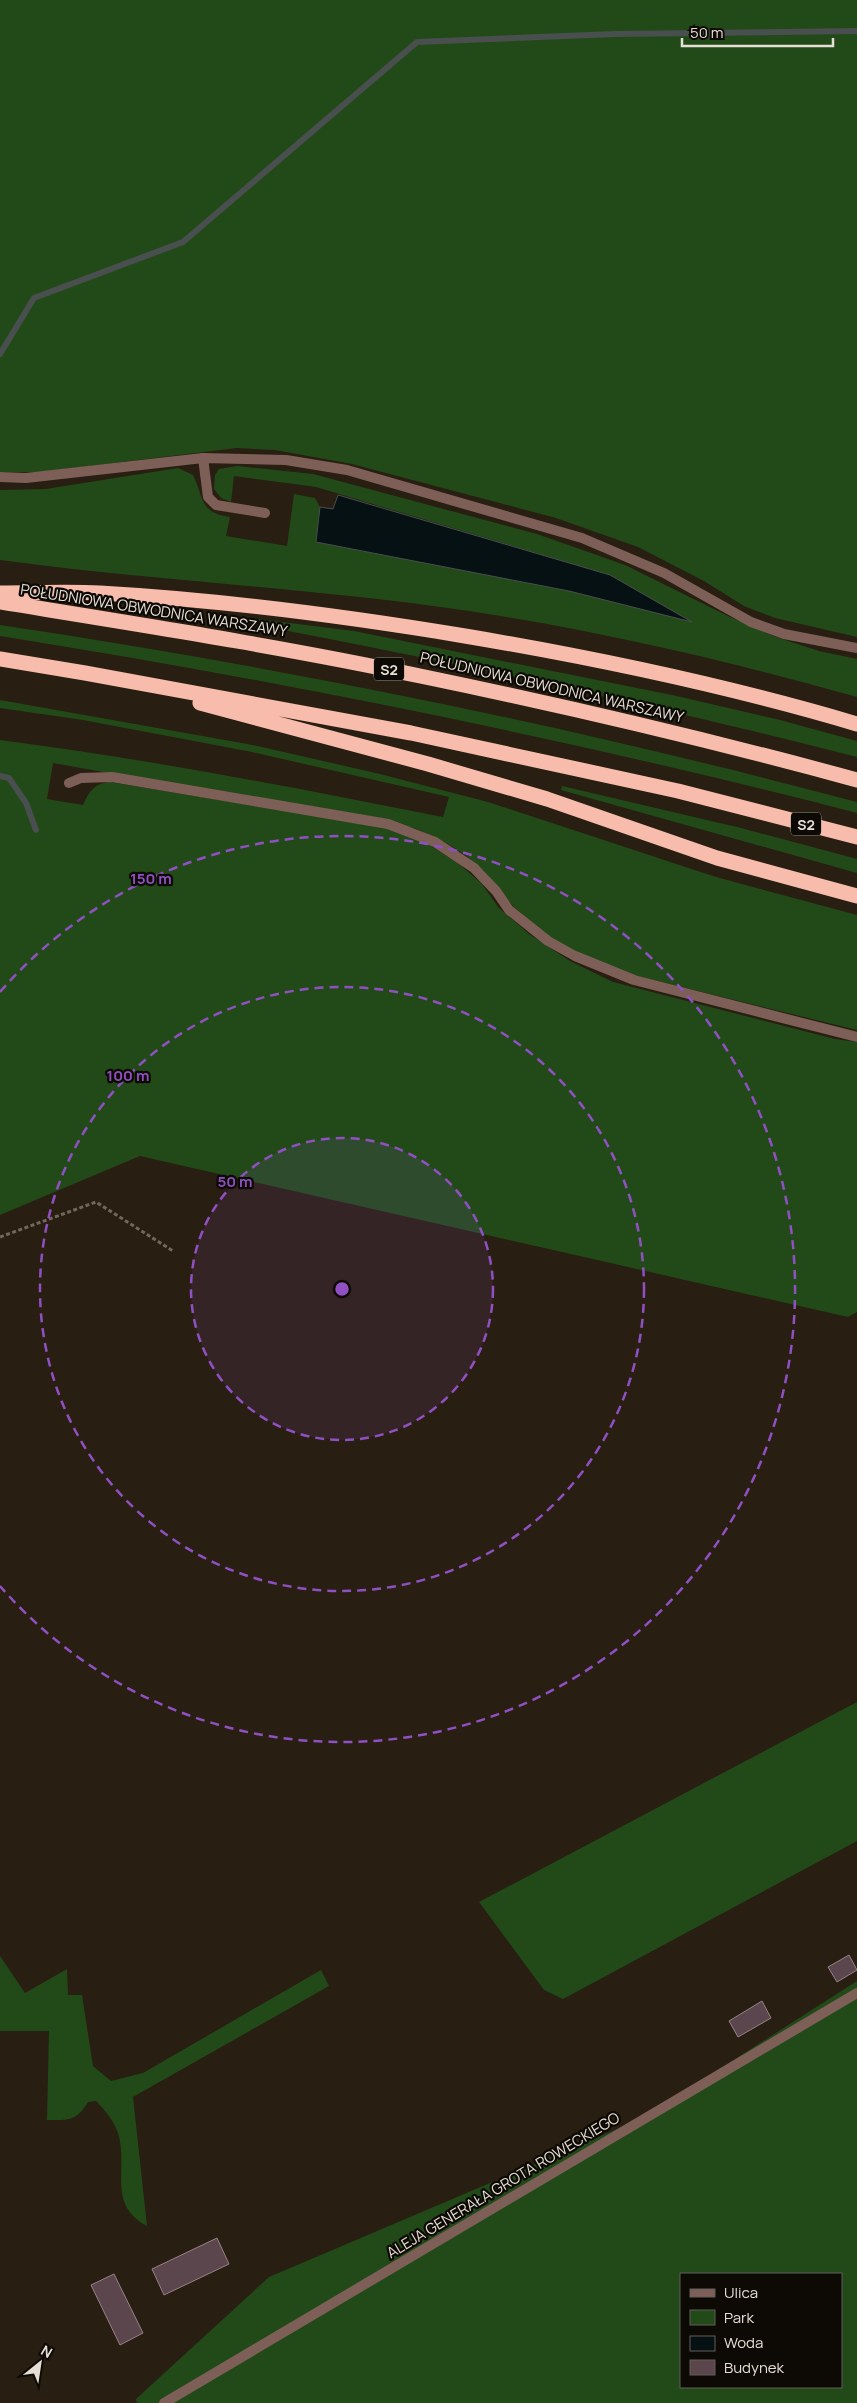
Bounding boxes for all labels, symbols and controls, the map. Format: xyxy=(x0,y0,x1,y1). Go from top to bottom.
scale bar xyxy=(682,15,833,47)
text: 50 m xyxy=(690,22,724,43)
street label: POŁUDNIOWA OBWODNICA WARSZAWY xyxy=(19,579,290,642)
street label: POŁUDNIOWA OBWODNICA WARSZAWY xyxy=(418,646,687,728)
road number: S2 xyxy=(374,658,404,681)
road number: S2 xyxy=(791,812,821,836)
text: 150 m xyxy=(130,868,172,889)
text: 100 m xyxy=(107,1065,149,1086)
text: 50 m xyxy=(217,1171,253,1192)
centre of rings xyxy=(333,1280,351,1298)
street label: ALEJA GENERAŁA GROTA ROWECKIEGO xyxy=(383,2107,624,2263)
legend xyxy=(680,2273,842,2388)
text: Ulica xyxy=(724,2282,758,2303)
text: Park xyxy=(724,2307,754,2328)
text: Woda xyxy=(724,2332,763,2353)
north arrow xyxy=(15,2338,65,2388)
text: N xyxy=(38,2341,56,2362)
text: Budynek xyxy=(724,2357,785,2378)

